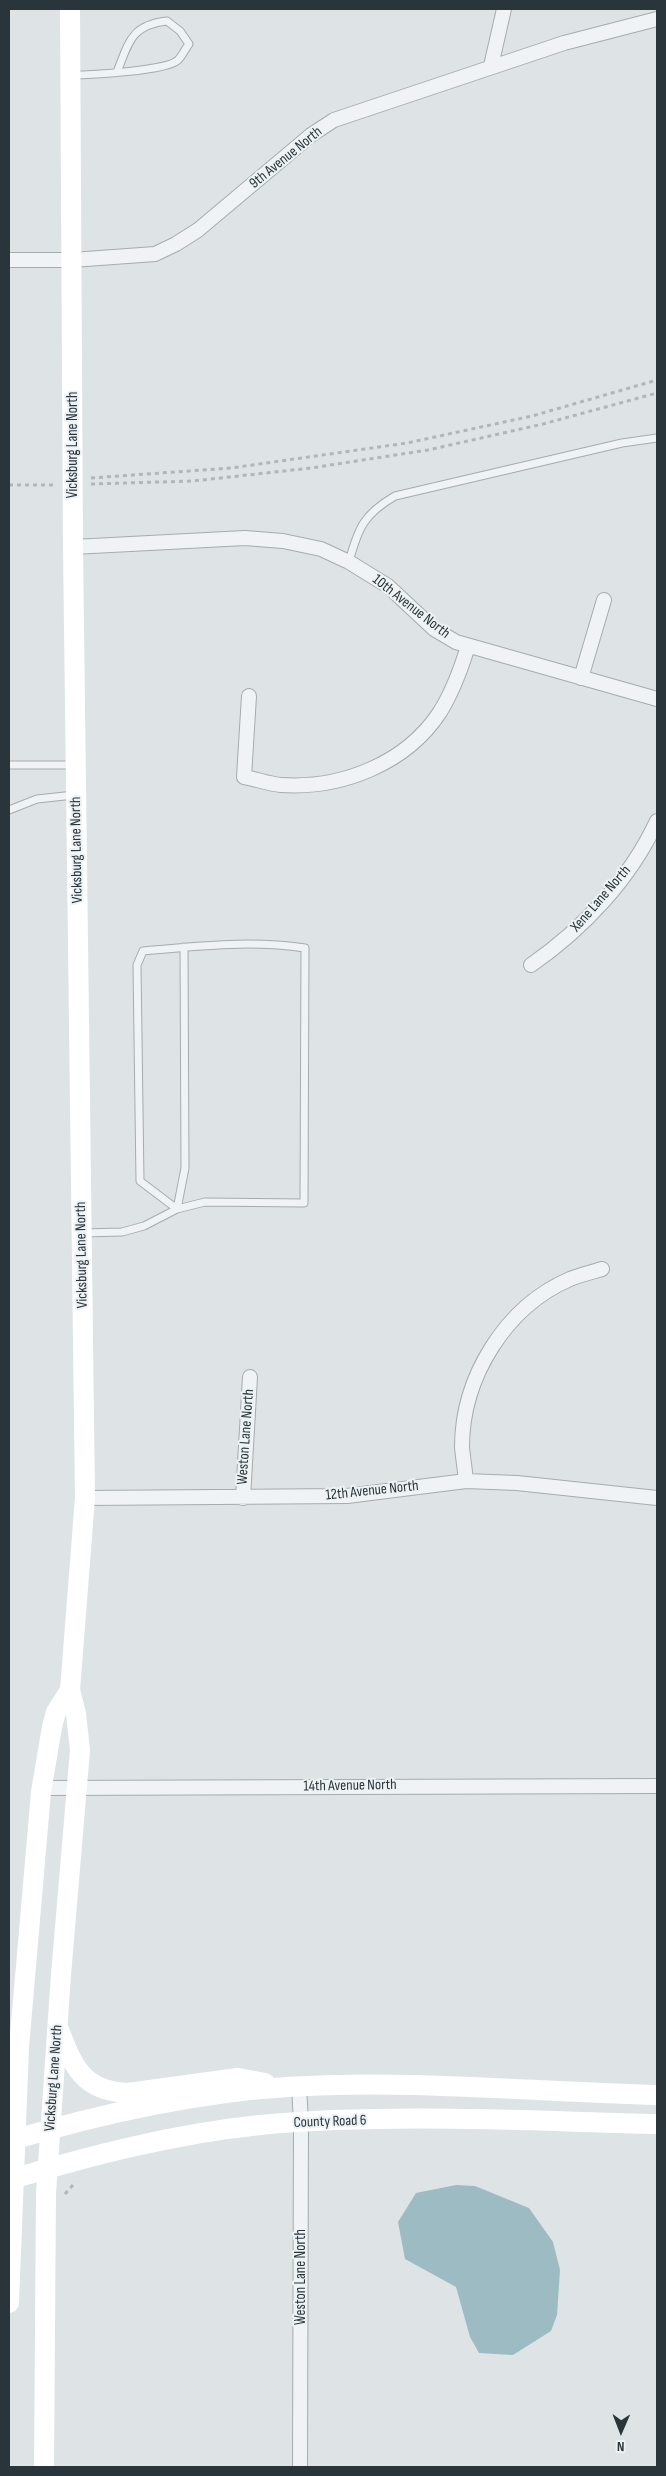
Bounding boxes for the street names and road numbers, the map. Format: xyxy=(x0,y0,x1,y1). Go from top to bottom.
street label: 9th Avenue North xyxy=(246,123,326,193)
street label: Vicksburg Lane North xyxy=(64,392,82,498)
street label: 10th Avenue North xyxy=(369,571,453,643)
street label: Vicksburg Lane North xyxy=(67,796,87,904)
street label: Xene Lane North xyxy=(567,862,635,936)
street label: Vicksburg Lane North xyxy=(72,1201,92,1309)
street label: Weston Lane North xyxy=(234,1389,258,1485)
street label: 12th Avenue North xyxy=(325,1477,419,1505)
street label: 14th Avenue North xyxy=(303,1776,397,1796)
street label: Vicksburg Lane North xyxy=(41,2024,67,2132)
street label: County Road 6 xyxy=(293,2112,367,2132)
street label: Weston Lane North xyxy=(292,2229,310,2325)

